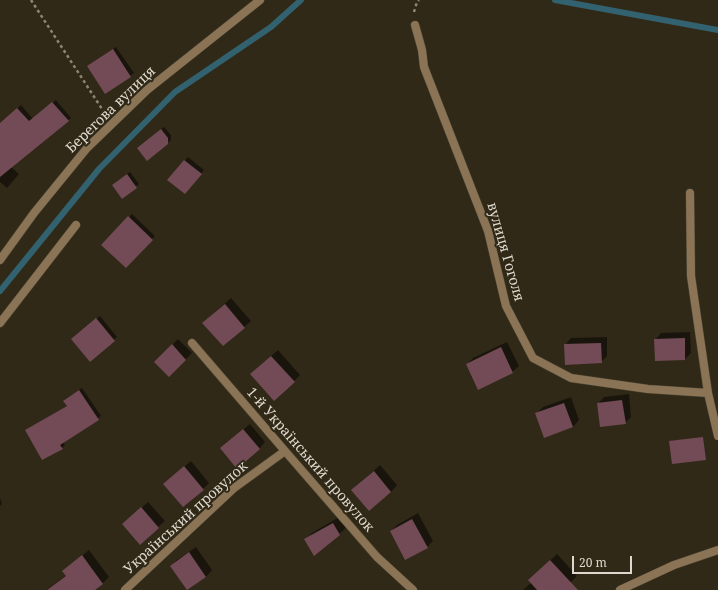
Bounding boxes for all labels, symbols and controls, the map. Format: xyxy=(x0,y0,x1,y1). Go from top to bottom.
street label: Берегова вулиця xyxy=(63,63,159,157)
street label: вулиця Гоголя xyxy=(483,201,527,303)
street label: 1-й Український провулок xyxy=(243,384,377,536)
street label: Український провулок xyxy=(121,458,251,578)
scale bar xyxy=(574,548,634,574)
text: 20 m xyxy=(579,554,607,571)

